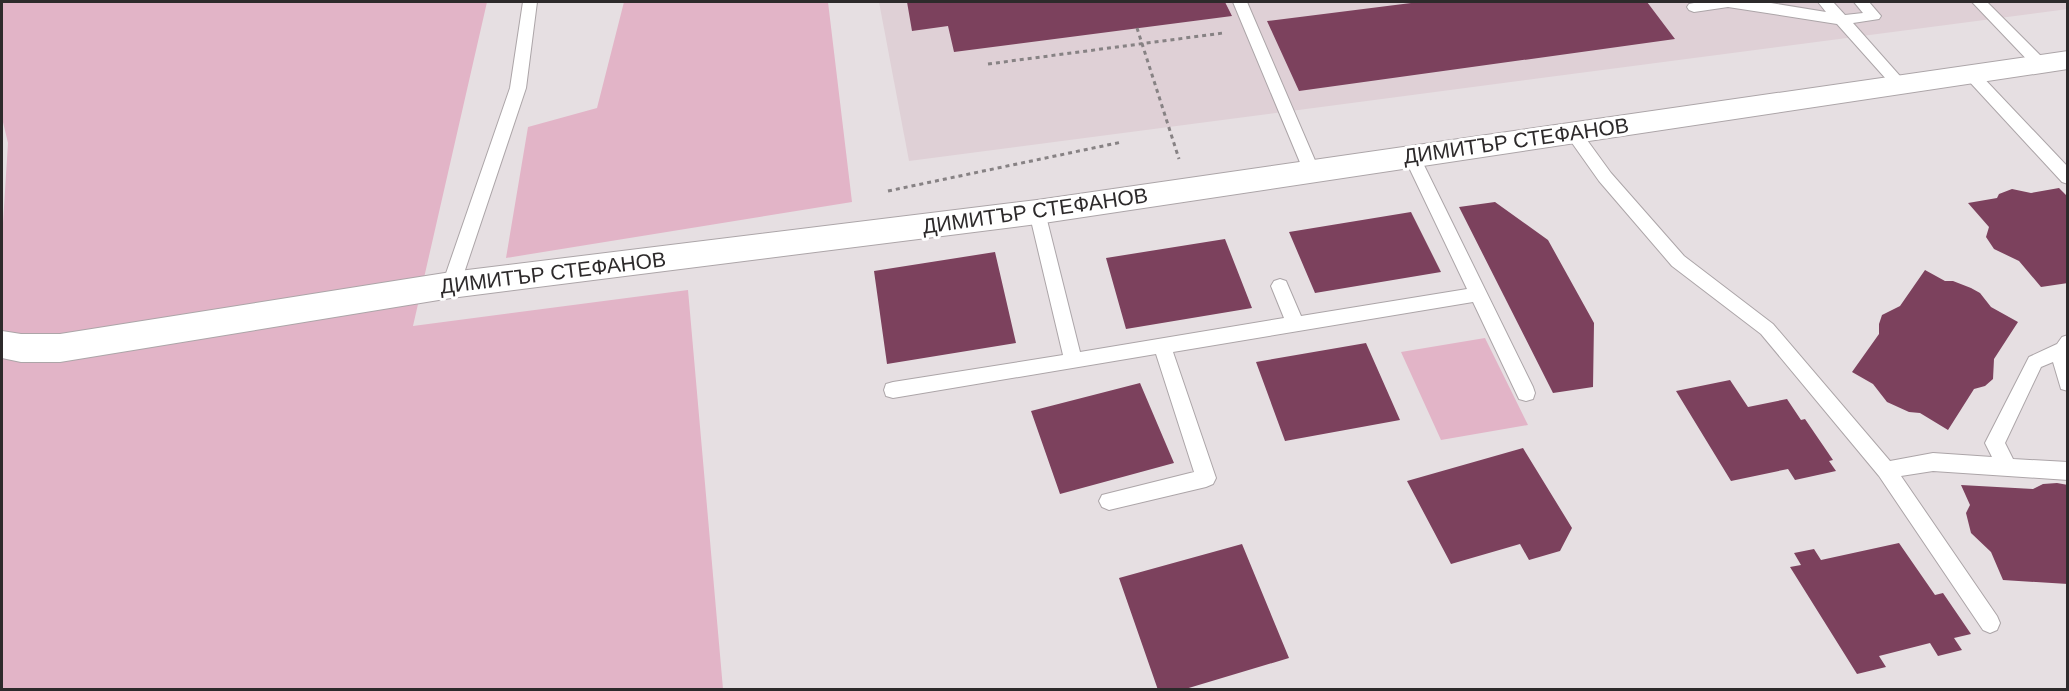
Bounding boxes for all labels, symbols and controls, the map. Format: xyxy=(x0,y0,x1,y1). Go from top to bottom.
street label: ДИМИТЪР СТЕФАНОВ xyxy=(1402,111,1630,171)
street label: ДИМИТЪР СТЕФАНОВ xyxy=(921,181,1149,241)
street label: ДИМИТЪР СТЕФАНОВ xyxy=(439,245,667,301)

